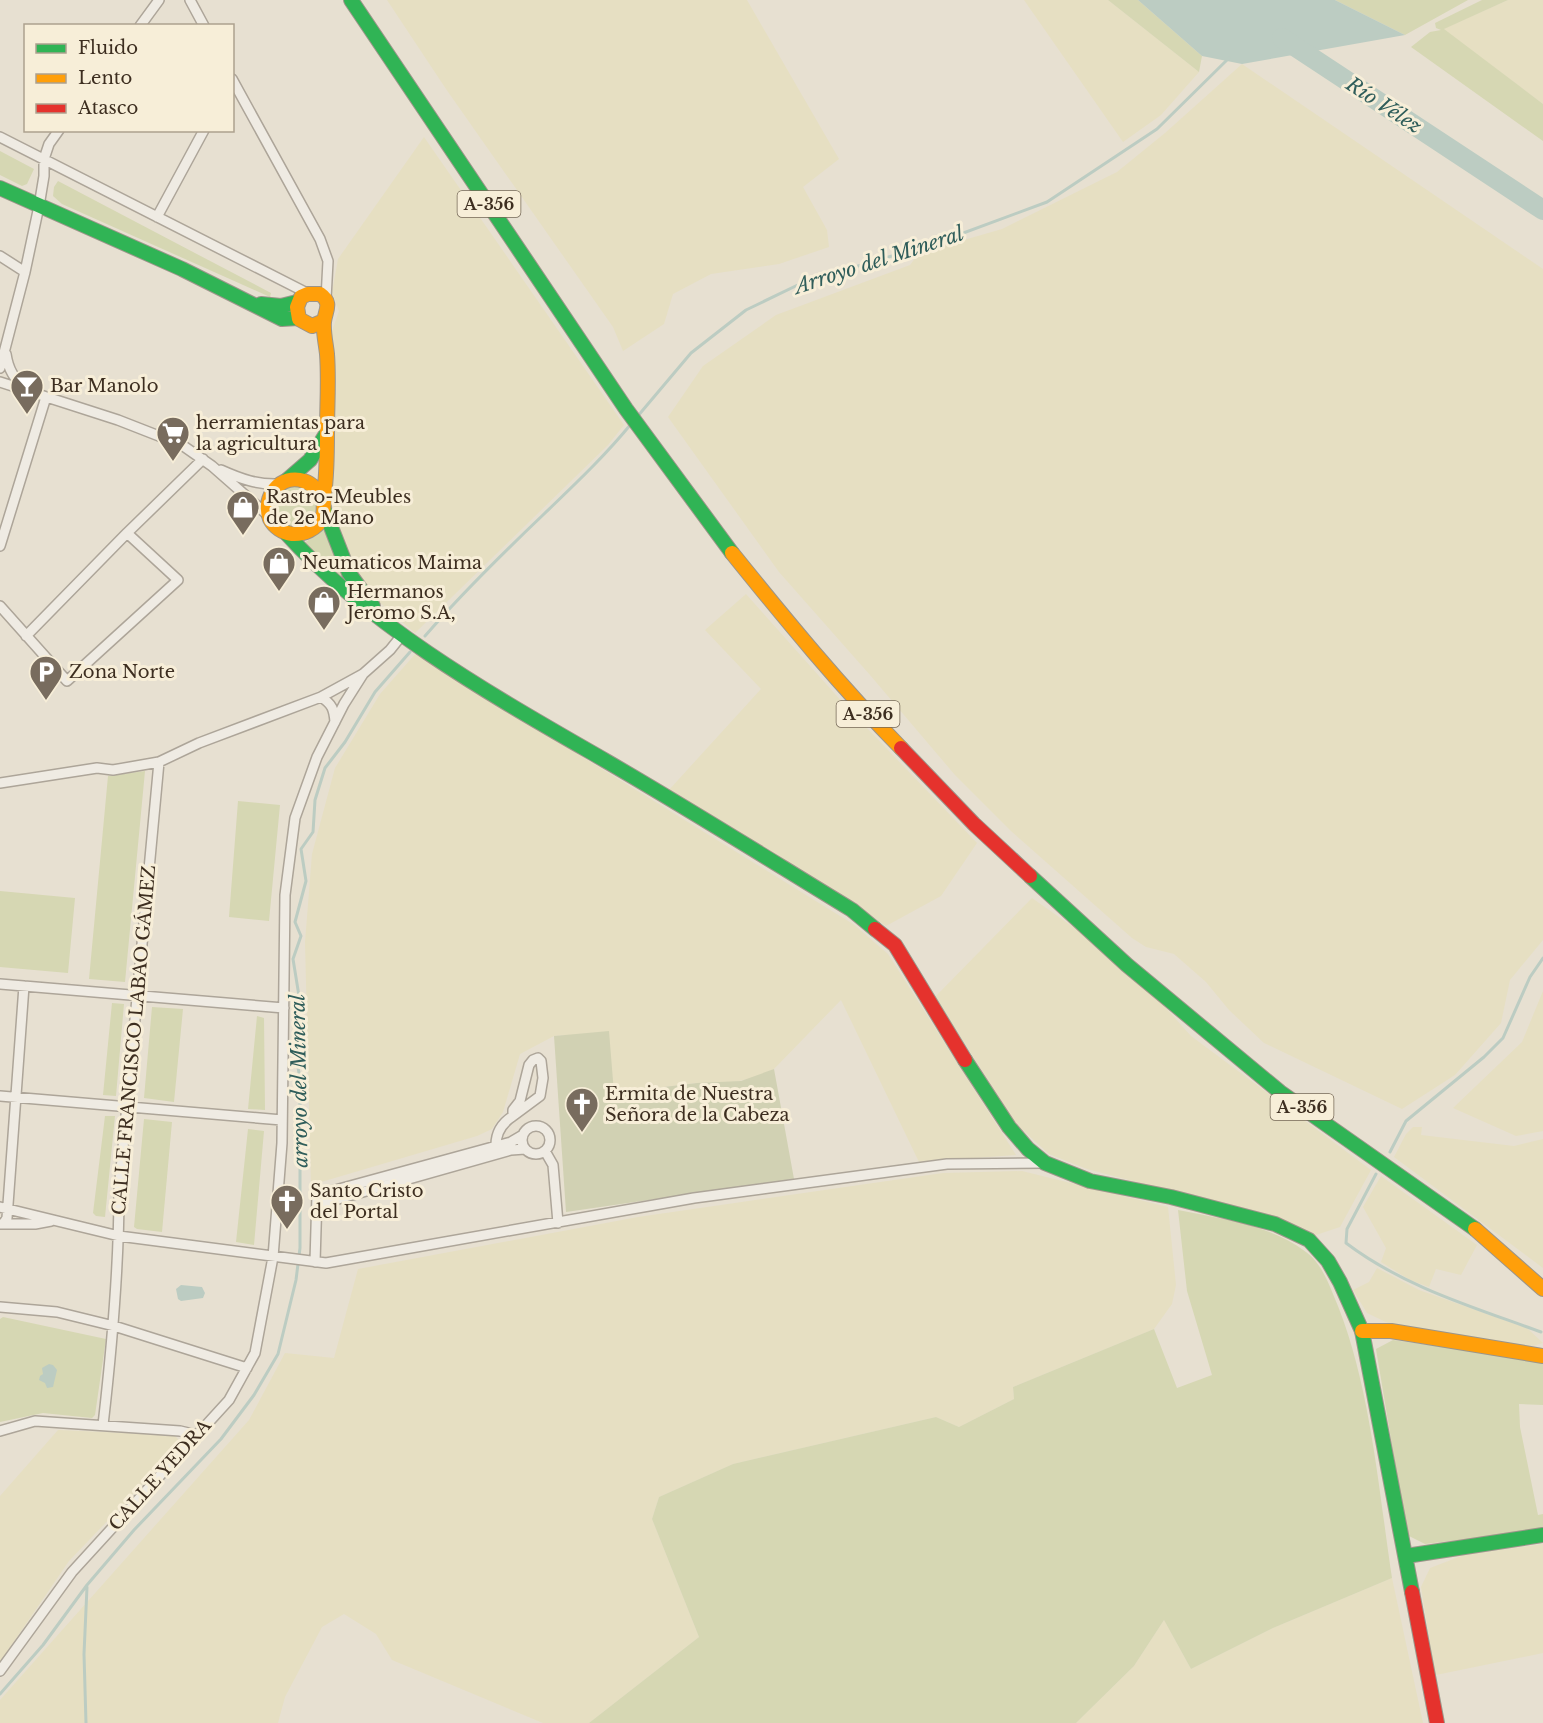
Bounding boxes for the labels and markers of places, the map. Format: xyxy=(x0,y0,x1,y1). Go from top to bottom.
bar icon: Bar Manolo xyxy=(9,368,45,415)
place label: Bar Manolo xyxy=(50,375,158,397)
place label: herramientas para la agricultura xyxy=(196,412,365,455)
supermarket icon: herramientas para la agricultura xyxy=(155,415,191,462)
place label: Rastro-Meubles de 2e Mano xyxy=(266,486,411,529)
shop icon: Rastro-Meubles de 2e Mano xyxy=(225,489,261,536)
shop icon: Neumaticos Maima xyxy=(261,545,297,592)
place label: Neumaticos Maima xyxy=(302,552,482,574)
place label: Hermanos Jeromo S.A, xyxy=(345,581,456,624)
shop icon: Hermanos Jeromo S.A, xyxy=(306,584,342,631)
parking icon: Zona Norte xyxy=(28,654,64,701)
place label: Zona Norte xyxy=(69,661,175,683)
place label: Ermita de Nuestra Señora de la Cabeza xyxy=(605,1083,790,1126)
church icon: Ermita de Nuestra Señora de la Cabeza xyxy=(564,1086,600,1133)
place label: Santo Cristo del Portal xyxy=(310,1180,424,1223)
church icon: Santo Cristo del Portal xyxy=(269,1183,305,1230)

